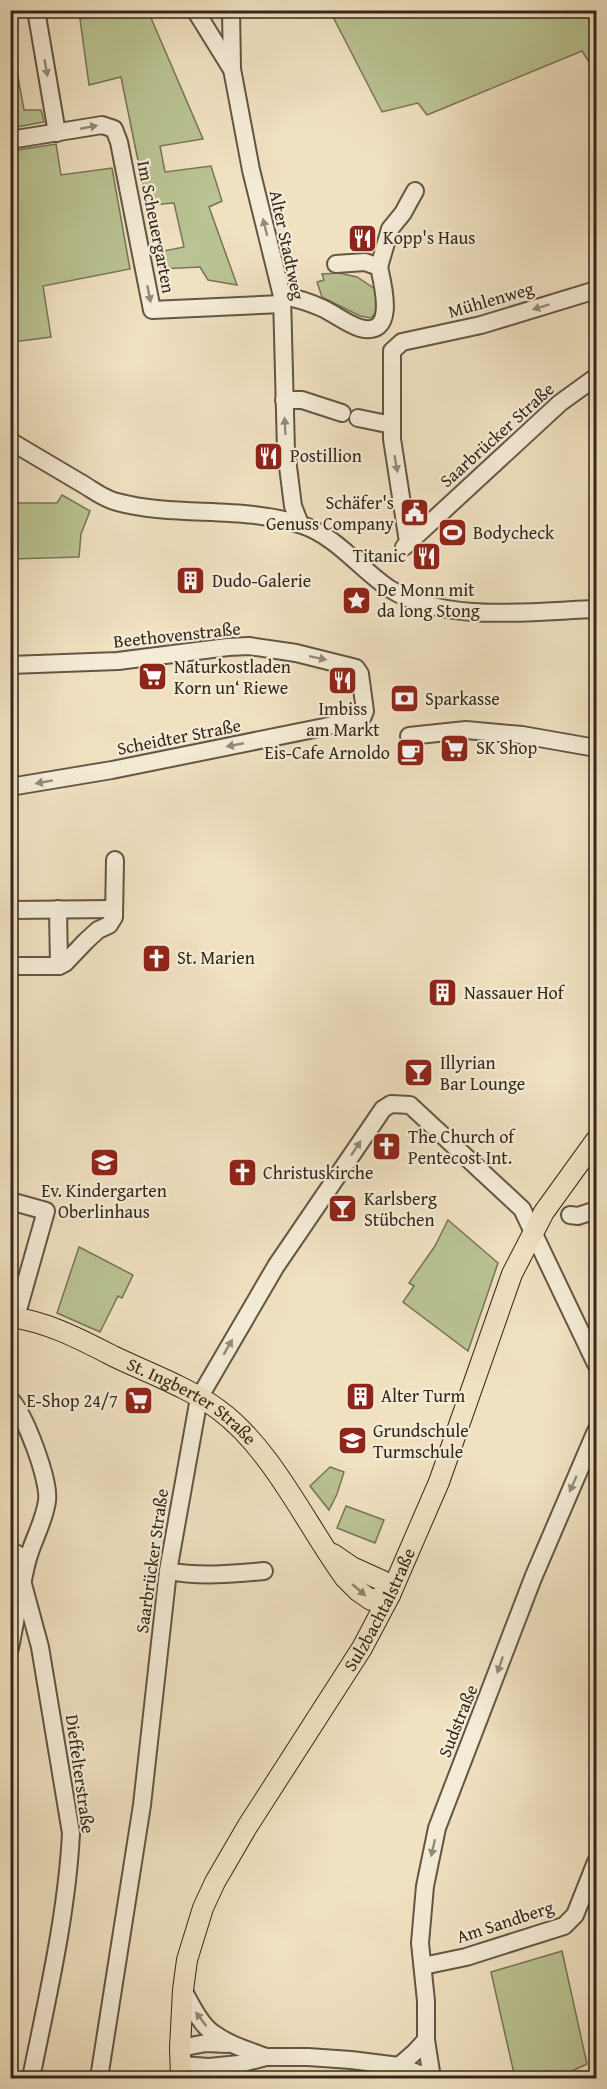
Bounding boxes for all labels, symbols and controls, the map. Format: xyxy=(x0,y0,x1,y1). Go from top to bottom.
one-way arrow xyxy=(41,59,50,78)
one-way arrow xyxy=(80,122,99,131)
street label: Im Scheuergarten xyxy=(130,158,183,296)
street label: Alter Stadtweg xyxy=(263,188,312,302)
one-way arrow xyxy=(259,217,269,236)
restaurant icon: Kopp's Haus xyxy=(346,222,378,254)
place label: Kopp's Haus xyxy=(383,224,475,251)
street label: Mühlenweg xyxy=(445,274,537,325)
one-way arrow xyxy=(145,285,154,304)
one-way arrow xyxy=(532,303,550,312)
street label: Saarbrücker Straße xyxy=(433,376,560,493)
one-way arrow xyxy=(281,416,290,435)
restaurant icon: Postillion xyxy=(253,440,285,472)
place label: Postillion xyxy=(290,442,362,469)
one-way arrow xyxy=(392,455,401,474)
place label: Schäfer's Genuss Company xyxy=(266,489,394,537)
public building icon: Schäfer's Genuss Company xyxy=(399,497,431,529)
sports icon: Bodycheck xyxy=(436,517,468,549)
place label: Bodycheck xyxy=(473,519,555,546)
restaurant icon: Titanic xyxy=(411,540,443,572)
place label: Titanic xyxy=(353,542,406,569)
building icon: Dudo-Galerie xyxy=(175,565,207,597)
place label: Dudo-Galerie xyxy=(212,567,311,594)
place label: De Monn mit da long Stong xyxy=(377,576,480,624)
place icon: De Monn mit da long Stong xyxy=(340,584,372,616)
street label: Beethovenstraße xyxy=(112,614,242,655)
place label: Naturkostladen Korn un‘ Riewe xyxy=(174,653,291,701)
one-way arrow xyxy=(309,654,328,663)
supermarket icon: Naturkostladen Korn un‘ Riewe xyxy=(137,661,169,693)
restaurant icon: Imbiss am Markt xyxy=(327,664,359,696)
bank icon: Sparkasse xyxy=(388,683,420,715)
place label: Sparkasse xyxy=(425,685,500,712)
place label: Imbiss am Markt xyxy=(306,695,380,743)
street label: Scheidter Straße xyxy=(115,711,243,762)
supermarket icon: SK Shop xyxy=(439,732,471,764)
place label: SK Shop xyxy=(476,734,537,761)
cafe icon: Eis-Cafe Arnoldo xyxy=(395,737,427,769)
place label: Eis-Cafe Arnoldo xyxy=(265,739,390,766)
one-way arrow xyxy=(226,741,245,750)
one-way arrow xyxy=(34,778,53,787)
church icon: St. Marien xyxy=(140,942,172,974)
place label: St. Marien xyxy=(177,944,255,971)
building icon: Nassauer Hof xyxy=(427,977,459,1009)
place label: Nassauer Hof xyxy=(464,979,566,1006)
place label: Illyrian Bar Lounge xyxy=(440,1049,525,1097)
bar icon: Illyrian Bar Lounge xyxy=(403,1057,435,1089)
place label: The Church of Pentecost Int. xyxy=(408,1123,516,1171)
church icon: The Church of Pentecost Int. xyxy=(371,1131,403,1163)
one-way arrow xyxy=(350,1140,362,1156)
school or university icon: Ev. Kindergarten Oberlinhaus xyxy=(88,1146,120,1178)
church icon: Christuskirche xyxy=(226,1157,258,1189)
place label: Christuskirche xyxy=(263,1159,373,1186)
place label: Ev. Kindergarten Oberlinhaus xyxy=(41,1177,167,1225)
place label: Karlsberg Stübchen xyxy=(364,1185,437,1233)
bar icon: Karlsberg Stübchen xyxy=(327,1193,359,1225)
one-way arrow xyxy=(223,1338,233,1355)
street label: St. Ingberter Straße xyxy=(123,1350,263,1451)
building icon: Alter Turm xyxy=(344,1380,376,1412)
place label: Alter Turm xyxy=(381,1382,465,1409)
supermarket icon: E-Shop 24/7 xyxy=(123,1385,155,1417)
place label: E-Shop 24/7 xyxy=(26,1387,118,1414)
place label: Grundschule Turmschule xyxy=(373,1417,469,1465)
school or university icon: Grundschule Turmschule xyxy=(336,1425,368,1457)
one-way arrow xyxy=(568,1476,578,1494)
street label: Saarbrücker Straße xyxy=(128,1487,175,1635)
street label: Sulzbachtalstraße xyxy=(336,1544,422,1676)
one-way arrow xyxy=(351,1584,366,1597)
one-way arrow xyxy=(495,1656,505,1674)
street label: Sudstraße xyxy=(431,1680,484,1761)
street label: Dieffelterstraße xyxy=(59,1713,102,1835)
one-way arrow xyxy=(428,1839,437,1858)
street label: Am Sandberg xyxy=(453,1893,557,1950)
one-way arrow xyxy=(196,2012,208,2027)

